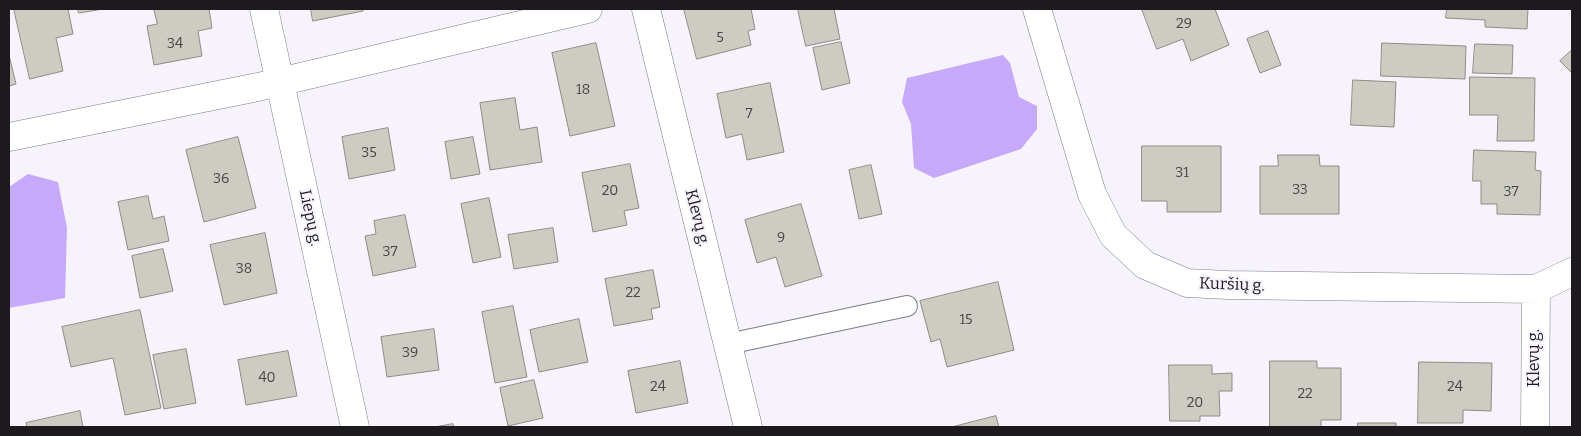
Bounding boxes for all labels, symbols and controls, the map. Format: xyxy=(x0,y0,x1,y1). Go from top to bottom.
house number: 29 xyxy=(1176,16,1192,32)
house number: 5 xyxy=(716,30,724,46)
house number: 34 xyxy=(167,36,183,52)
house number: 18 xyxy=(576,82,590,98)
house number: 7 xyxy=(745,106,753,122)
house number: 35 xyxy=(361,145,377,161)
house number: 31 xyxy=(1175,165,1189,181)
house number: 36 xyxy=(213,171,229,187)
house number: 33 xyxy=(1292,182,1308,198)
house number: 20 xyxy=(602,183,618,199)
house number: 37 xyxy=(1503,184,1519,200)
street label: Klevų g. xyxy=(681,187,713,249)
street label: Liepų g. xyxy=(295,188,325,248)
house number: 9 xyxy=(777,230,785,246)
house number: 37 xyxy=(382,244,398,260)
house number: 38 xyxy=(236,261,252,277)
street label: Kuršių g. xyxy=(1199,274,1265,296)
house number: 22 xyxy=(625,285,641,301)
house number: 15 xyxy=(959,312,973,328)
street label: Klevų g. xyxy=(1525,329,1545,387)
house number: 39 xyxy=(402,345,418,361)
house number: 40 xyxy=(258,370,276,386)
house number: 24 xyxy=(650,379,666,395)
house number: 24 xyxy=(1447,379,1463,395)
house number: 22 xyxy=(1297,386,1313,402)
house number: 20 xyxy=(1187,395,1203,411)

